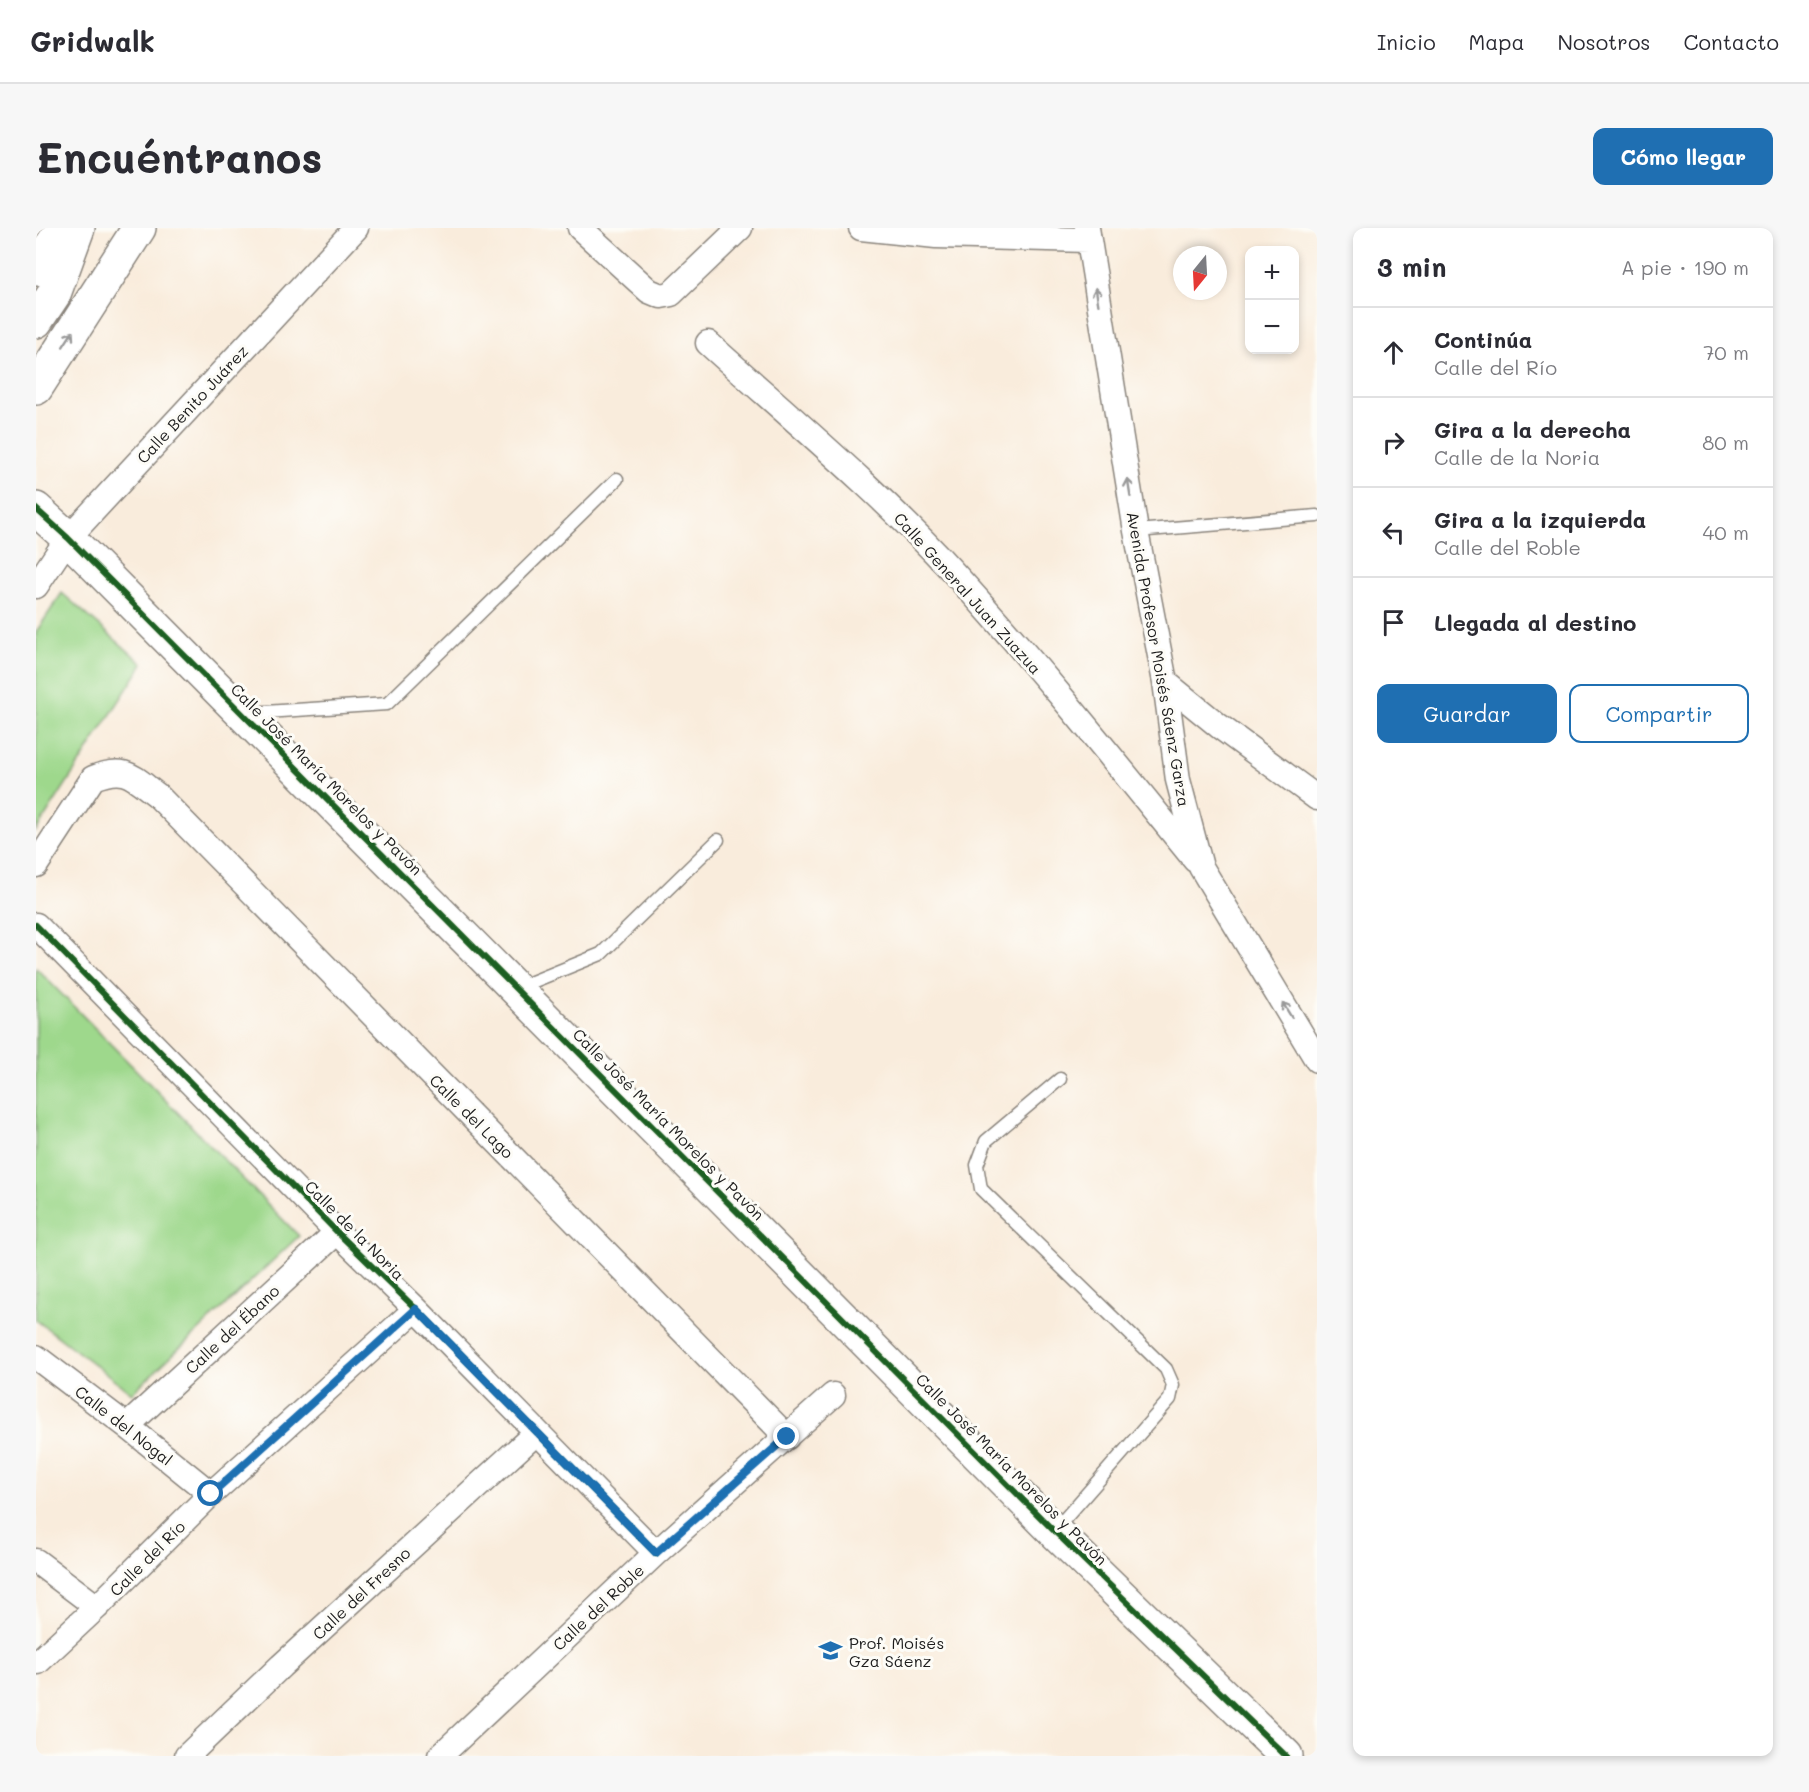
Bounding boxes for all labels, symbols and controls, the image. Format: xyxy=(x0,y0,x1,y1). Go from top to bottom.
text: Gridwalk xyxy=(30,23,155,59)
text: Inicio xyxy=(1377,28,1436,55)
text: Mapa xyxy=(1469,28,1524,55)
text: Nosotros xyxy=(1557,28,1651,55)
text: Contacto xyxy=(1684,28,1779,55)
button: Cómo llegar xyxy=(1593,128,1773,185)
text: Encuéntranos xyxy=(36,129,322,184)
north arrow xyxy=(1173,246,1227,300)
map controls xyxy=(1245,246,1299,354)
button: + xyxy=(1245,246,1299,300)
text: 3 min xyxy=(1377,250,1446,284)
text: A pie · 190 m xyxy=(1621,254,1749,280)
one-way arrow xyxy=(1092,287,1103,306)
button: − xyxy=(1245,300,1299,354)
text: Continúa xyxy=(1434,325,1532,354)
one-way arrow xyxy=(62,331,74,348)
icon: ahead xyxy=(1377,336,1410,369)
text: 70 m xyxy=(1703,339,1749,365)
street label: Calle Benito Juárez xyxy=(132,340,252,467)
text: Calle del Río xyxy=(1434,354,1557,380)
text: Gira a la derecha xyxy=(1434,415,1631,444)
icon: right xyxy=(1377,426,1410,459)
text: 80 m xyxy=(1702,429,1749,455)
text: Calle de la Noria xyxy=(1434,444,1600,470)
one-way arrow xyxy=(1123,479,1134,499)
text: Gira a la izquierda xyxy=(1434,505,1646,534)
street label: Calle General Juan Zuazua xyxy=(890,508,1046,678)
street label: Avenida Profesor Moisés Sáenz Garza xyxy=(1123,510,1195,808)
icon: left xyxy=(1377,516,1410,549)
text: 40 m xyxy=(1703,519,1749,545)
text: Calle del Roble xyxy=(1434,534,1581,560)
icon: arrive xyxy=(1377,606,1410,639)
text: Llegada al destino xyxy=(1434,608,1636,637)
street label: Calle José María Morelos y Pavón xyxy=(227,679,427,879)
button: Guardar xyxy=(1377,684,1557,743)
button: Compartir xyxy=(1569,684,1749,743)
one-way arrow xyxy=(1280,1002,1292,1019)
street label: Calle José María Morelos y Pavón xyxy=(569,1024,769,1224)
street label: Calle del Lago xyxy=(425,1069,519,1163)
street label: Calle de la Noria xyxy=(301,1176,409,1284)
street label: Calle del Ébano xyxy=(180,1280,284,1378)
street label: Calle José María Morelos y Pavón xyxy=(912,1369,1112,1569)
street label: Calle del Nogal xyxy=(71,1380,177,1470)
route end xyxy=(773,1423,799,1449)
route start xyxy=(197,1480,223,1506)
street label: Calle del Río xyxy=(105,1516,189,1600)
street label: Calle del Fresno xyxy=(308,1542,414,1644)
street label: Calle del Roble xyxy=(548,1559,648,1655)
place label: Prof. Moisés Gza Sáenz xyxy=(849,1632,944,1671)
school or university icon: Prof. Moisés Gza Sáenz xyxy=(818,1638,844,1664)

